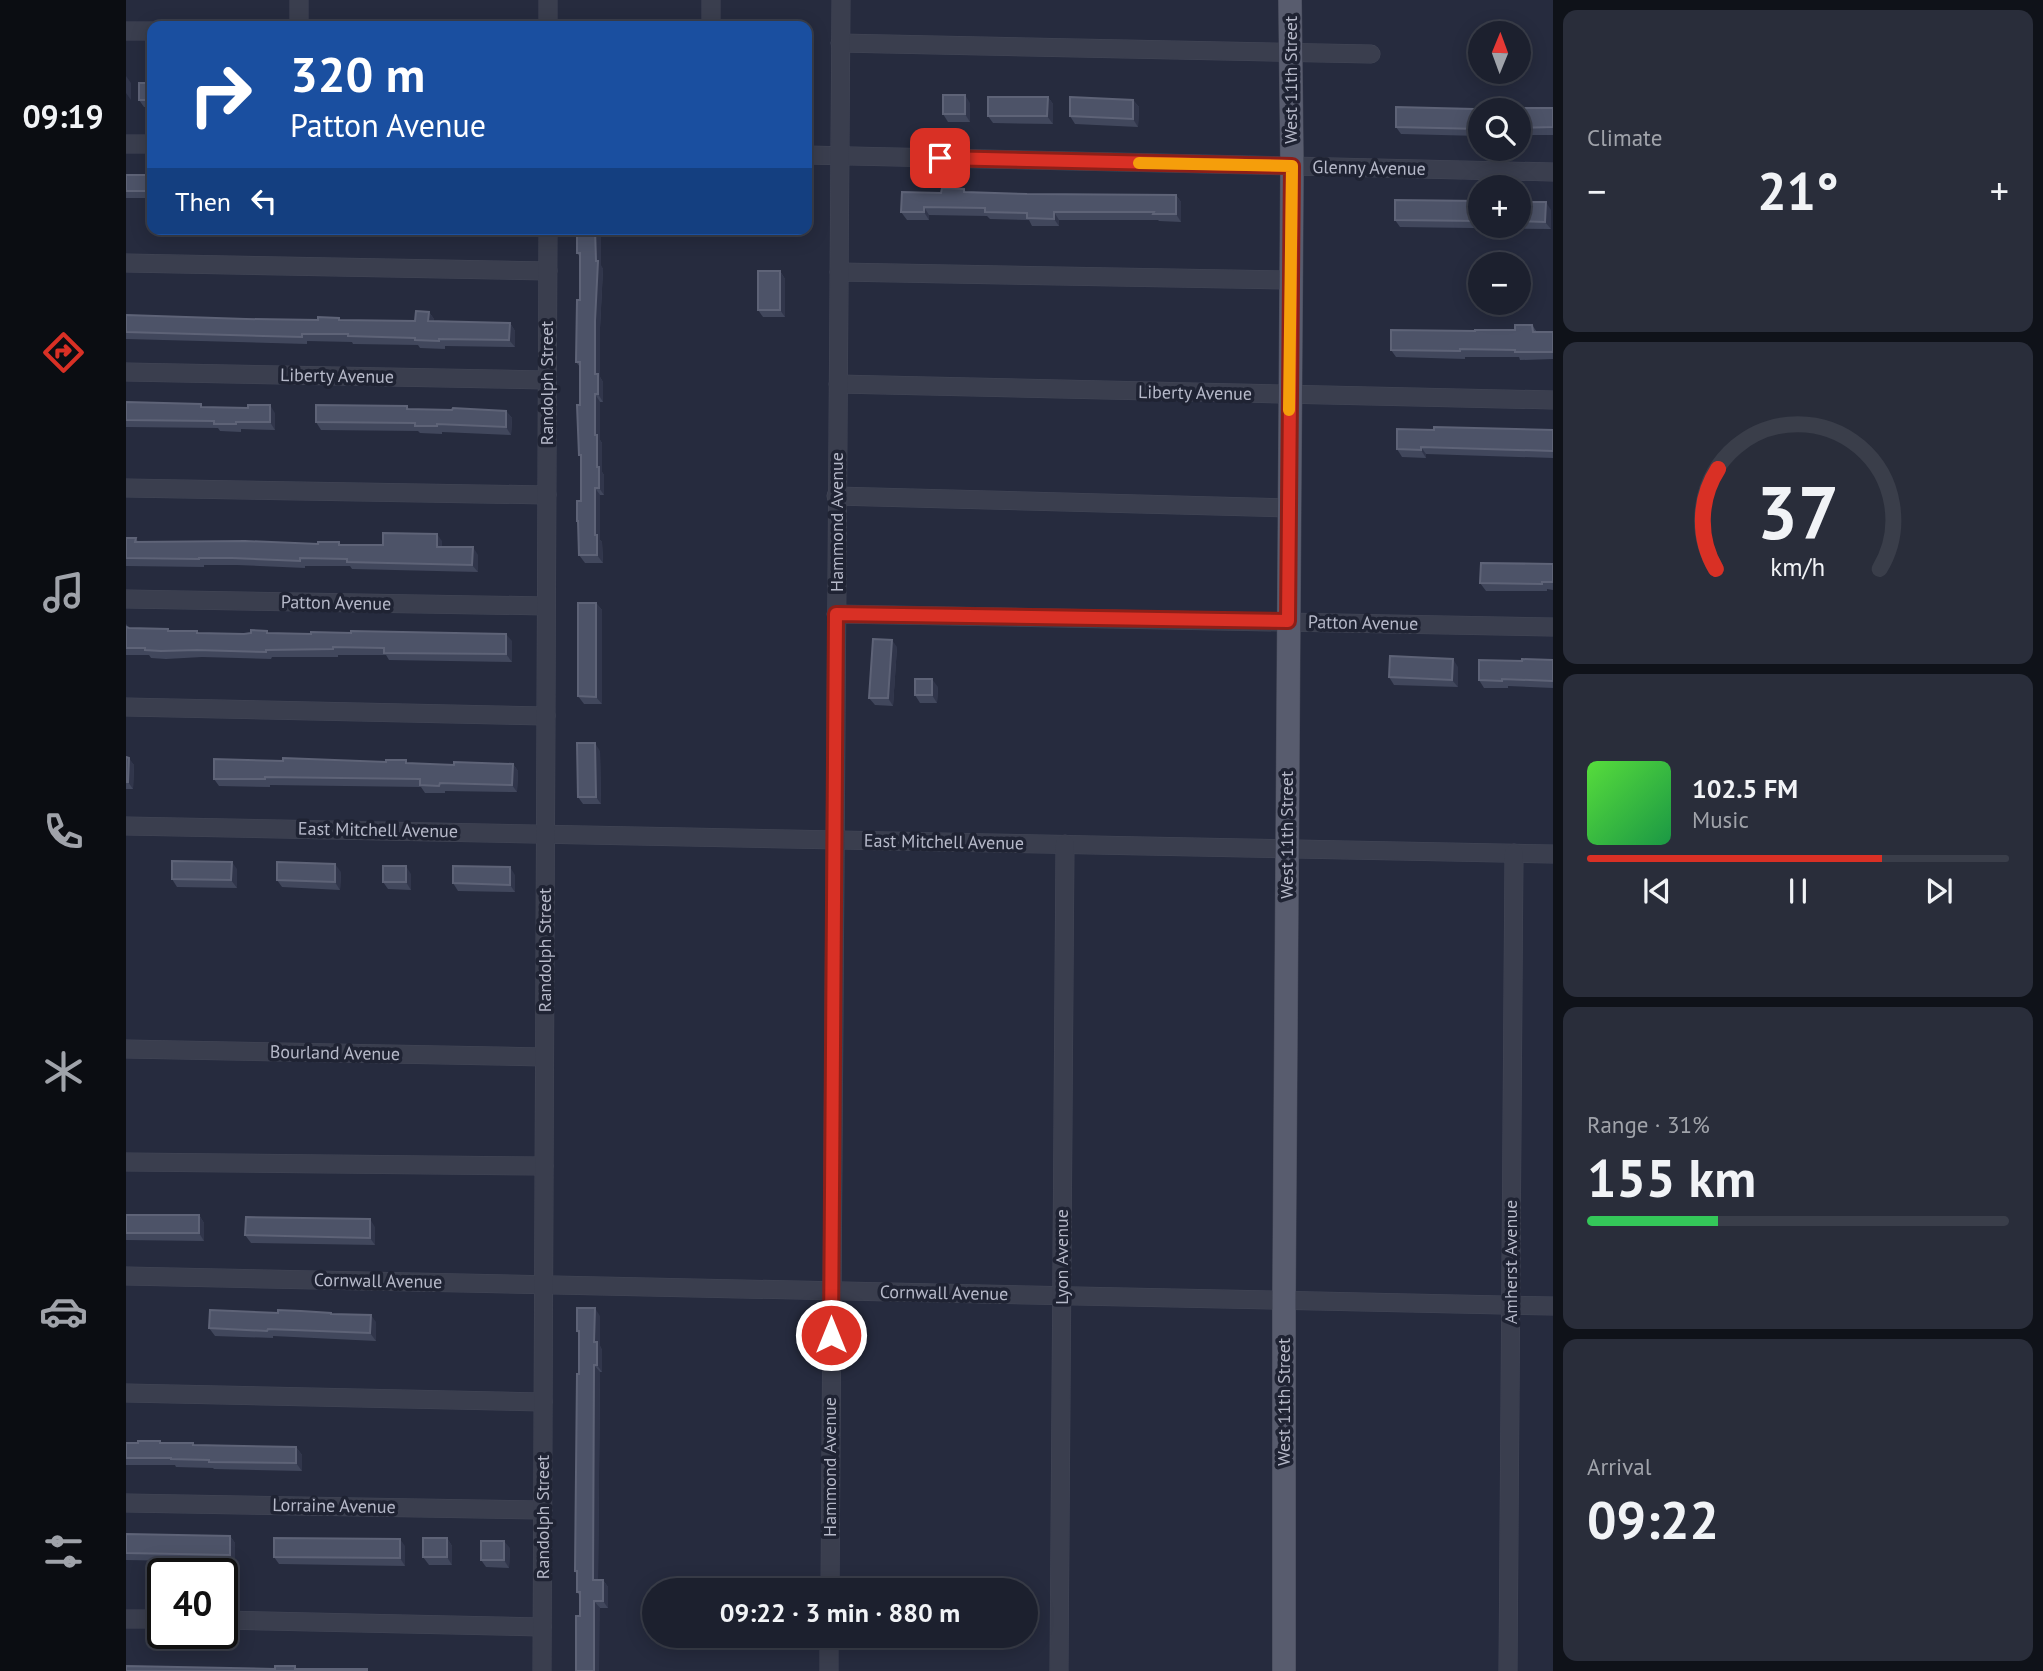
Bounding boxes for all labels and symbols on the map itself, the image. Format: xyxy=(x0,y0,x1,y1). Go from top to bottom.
street label: West 11th Street xyxy=(1279,16,1302,144)
north arrow xyxy=(1468,21,1531,84)
pin xyxy=(910,128,970,188)
street label: Glenny Avenue xyxy=(1312,155,1426,180)
street label: Randolph Street xyxy=(535,321,558,445)
street label: Liberty Avenue xyxy=(280,363,394,388)
street label: Liberty Avenue xyxy=(1138,380,1252,405)
street label: Hammond Avenue xyxy=(825,452,848,592)
street label: Patton Avenue xyxy=(281,590,391,615)
street label: Patton Avenue xyxy=(1308,610,1418,635)
street label: West 11th Street xyxy=(1275,771,1298,899)
street label: East Mitchell Avenue xyxy=(298,817,458,842)
street label: East Mitchell Avenue xyxy=(864,829,1024,854)
street label: Randolph Street xyxy=(533,888,556,1012)
street label: Bourland Avenue xyxy=(270,1040,400,1065)
street label: Amherst Avenue xyxy=(1499,1200,1522,1324)
street label: Lyon Avenue xyxy=(1050,1209,1073,1305)
street label: Cornwall Avenue xyxy=(314,1268,442,1293)
street label: Cornwall Avenue xyxy=(880,1280,1008,1305)
position arrow xyxy=(794,1298,868,1372)
street label: West 11th Street xyxy=(1272,1338,1295,1466)
street label: Hammond Avenue xyxy=(818,1397,841,1537)
street label: Randolph Street xyxy=(531,1455,554,1579)
street label: Lorraine Avenue xyxy=(272,1493,396,1518)
speed limit sign: 40 xyxy=(147,1558,238,1649)

